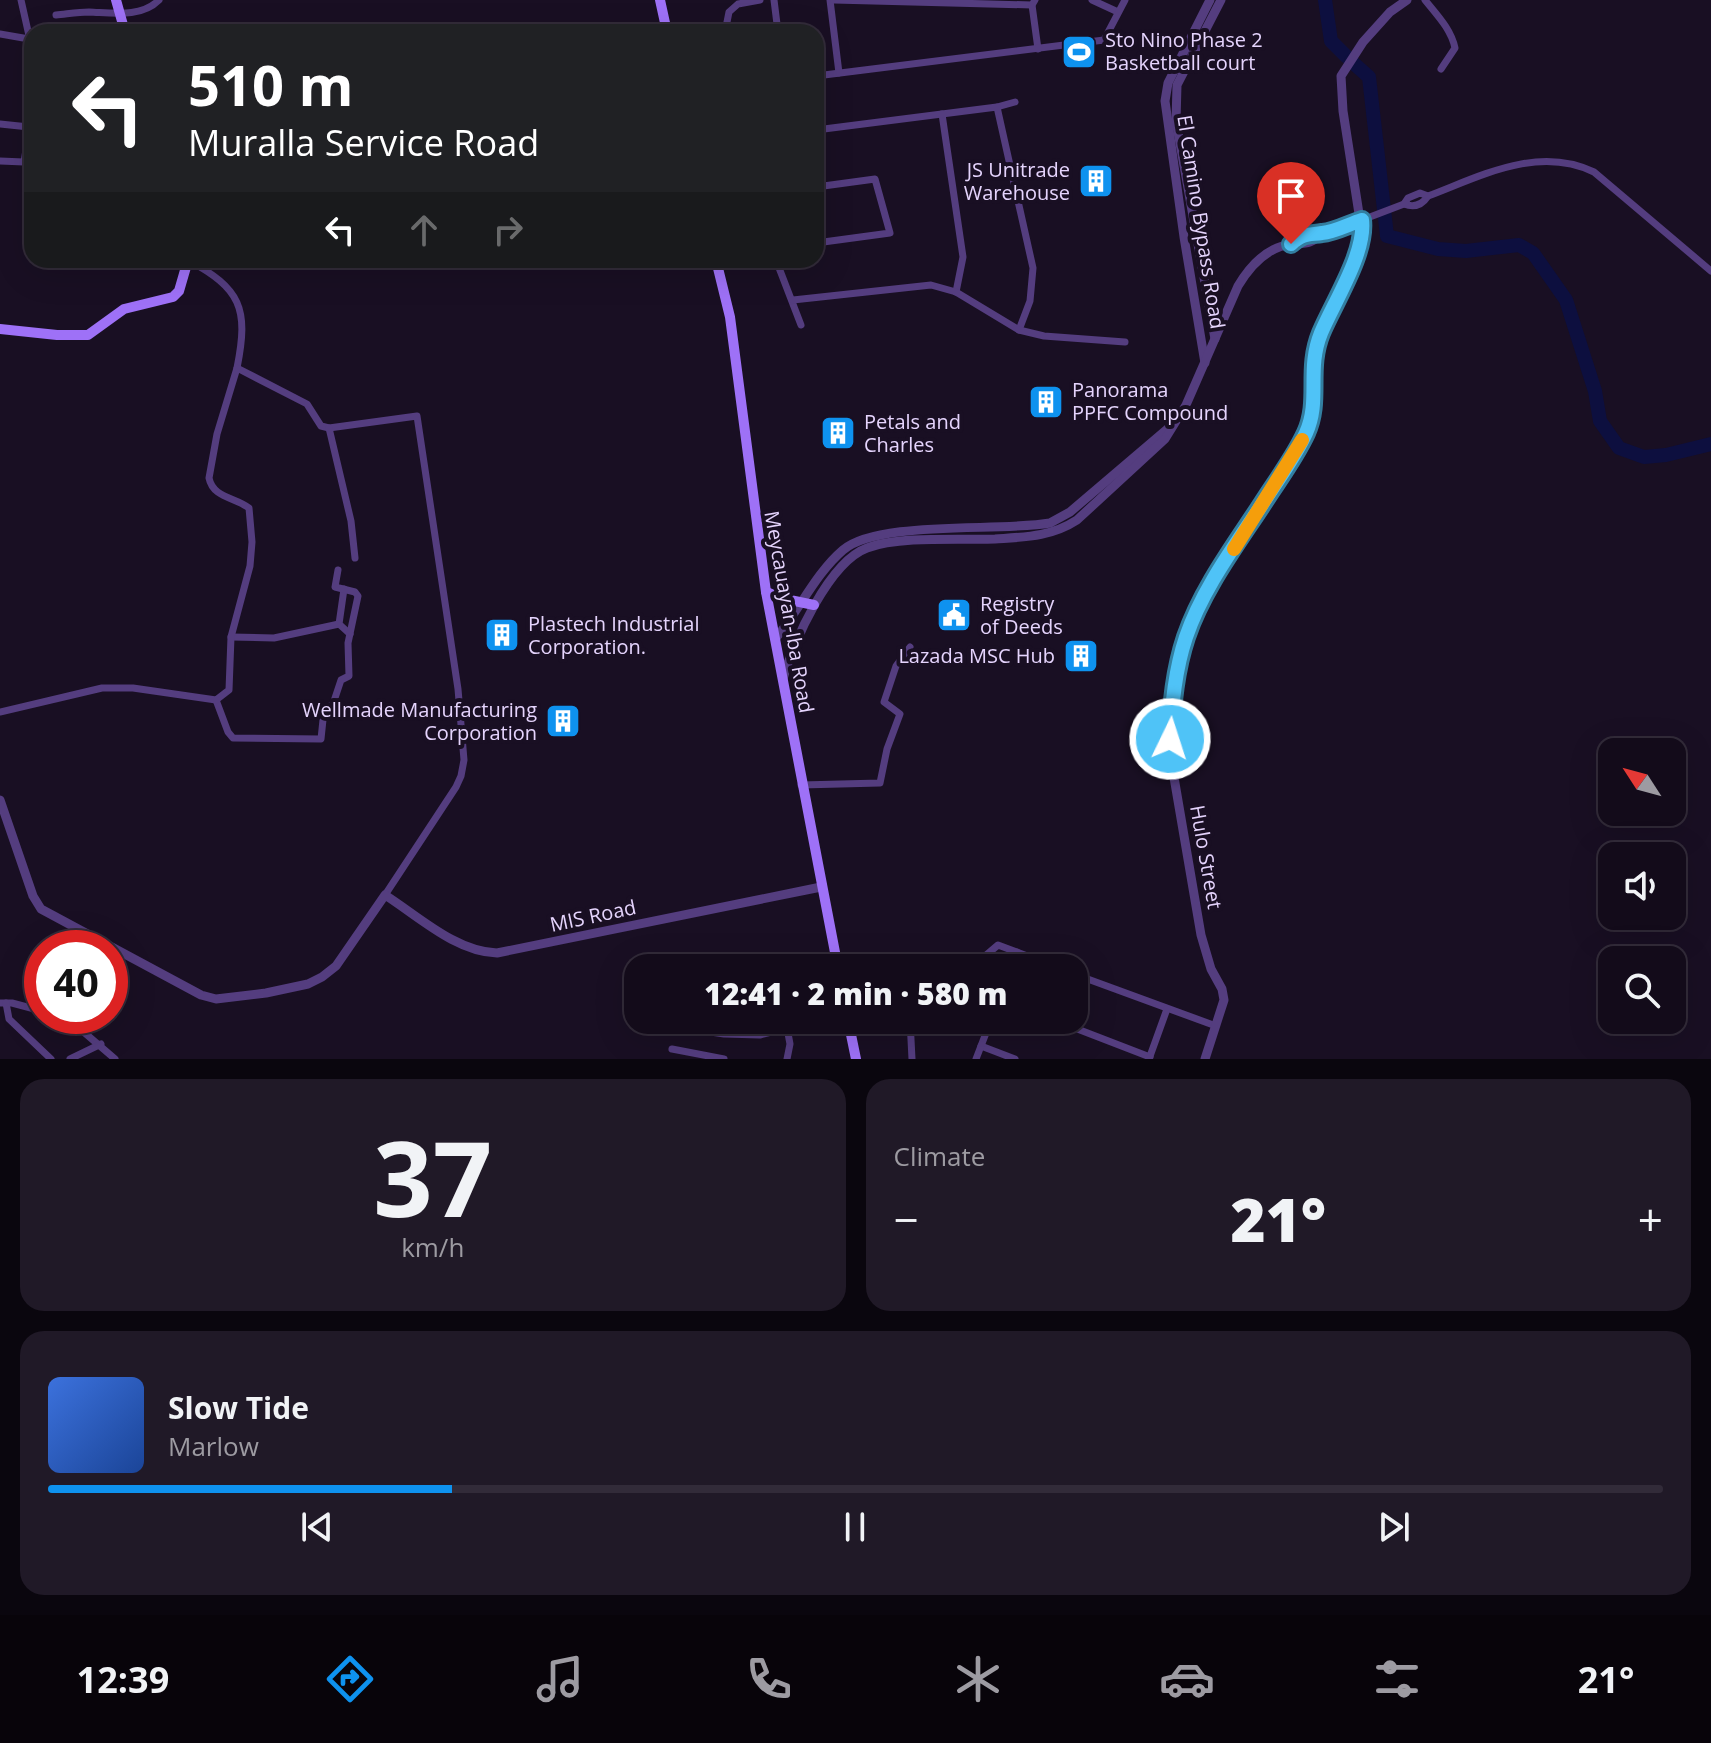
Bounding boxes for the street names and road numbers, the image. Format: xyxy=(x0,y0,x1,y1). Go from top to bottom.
street label: El Camino Bypass Road xyxy=(1171,113,1232,331)
street label: Meycauayan-Iba Road xyxy=(758,509,821,715)
street label: Hulo Street xyxy=(1184,803,1229,911)
street label: MIS Road xyxy=(547,893,638,938)

